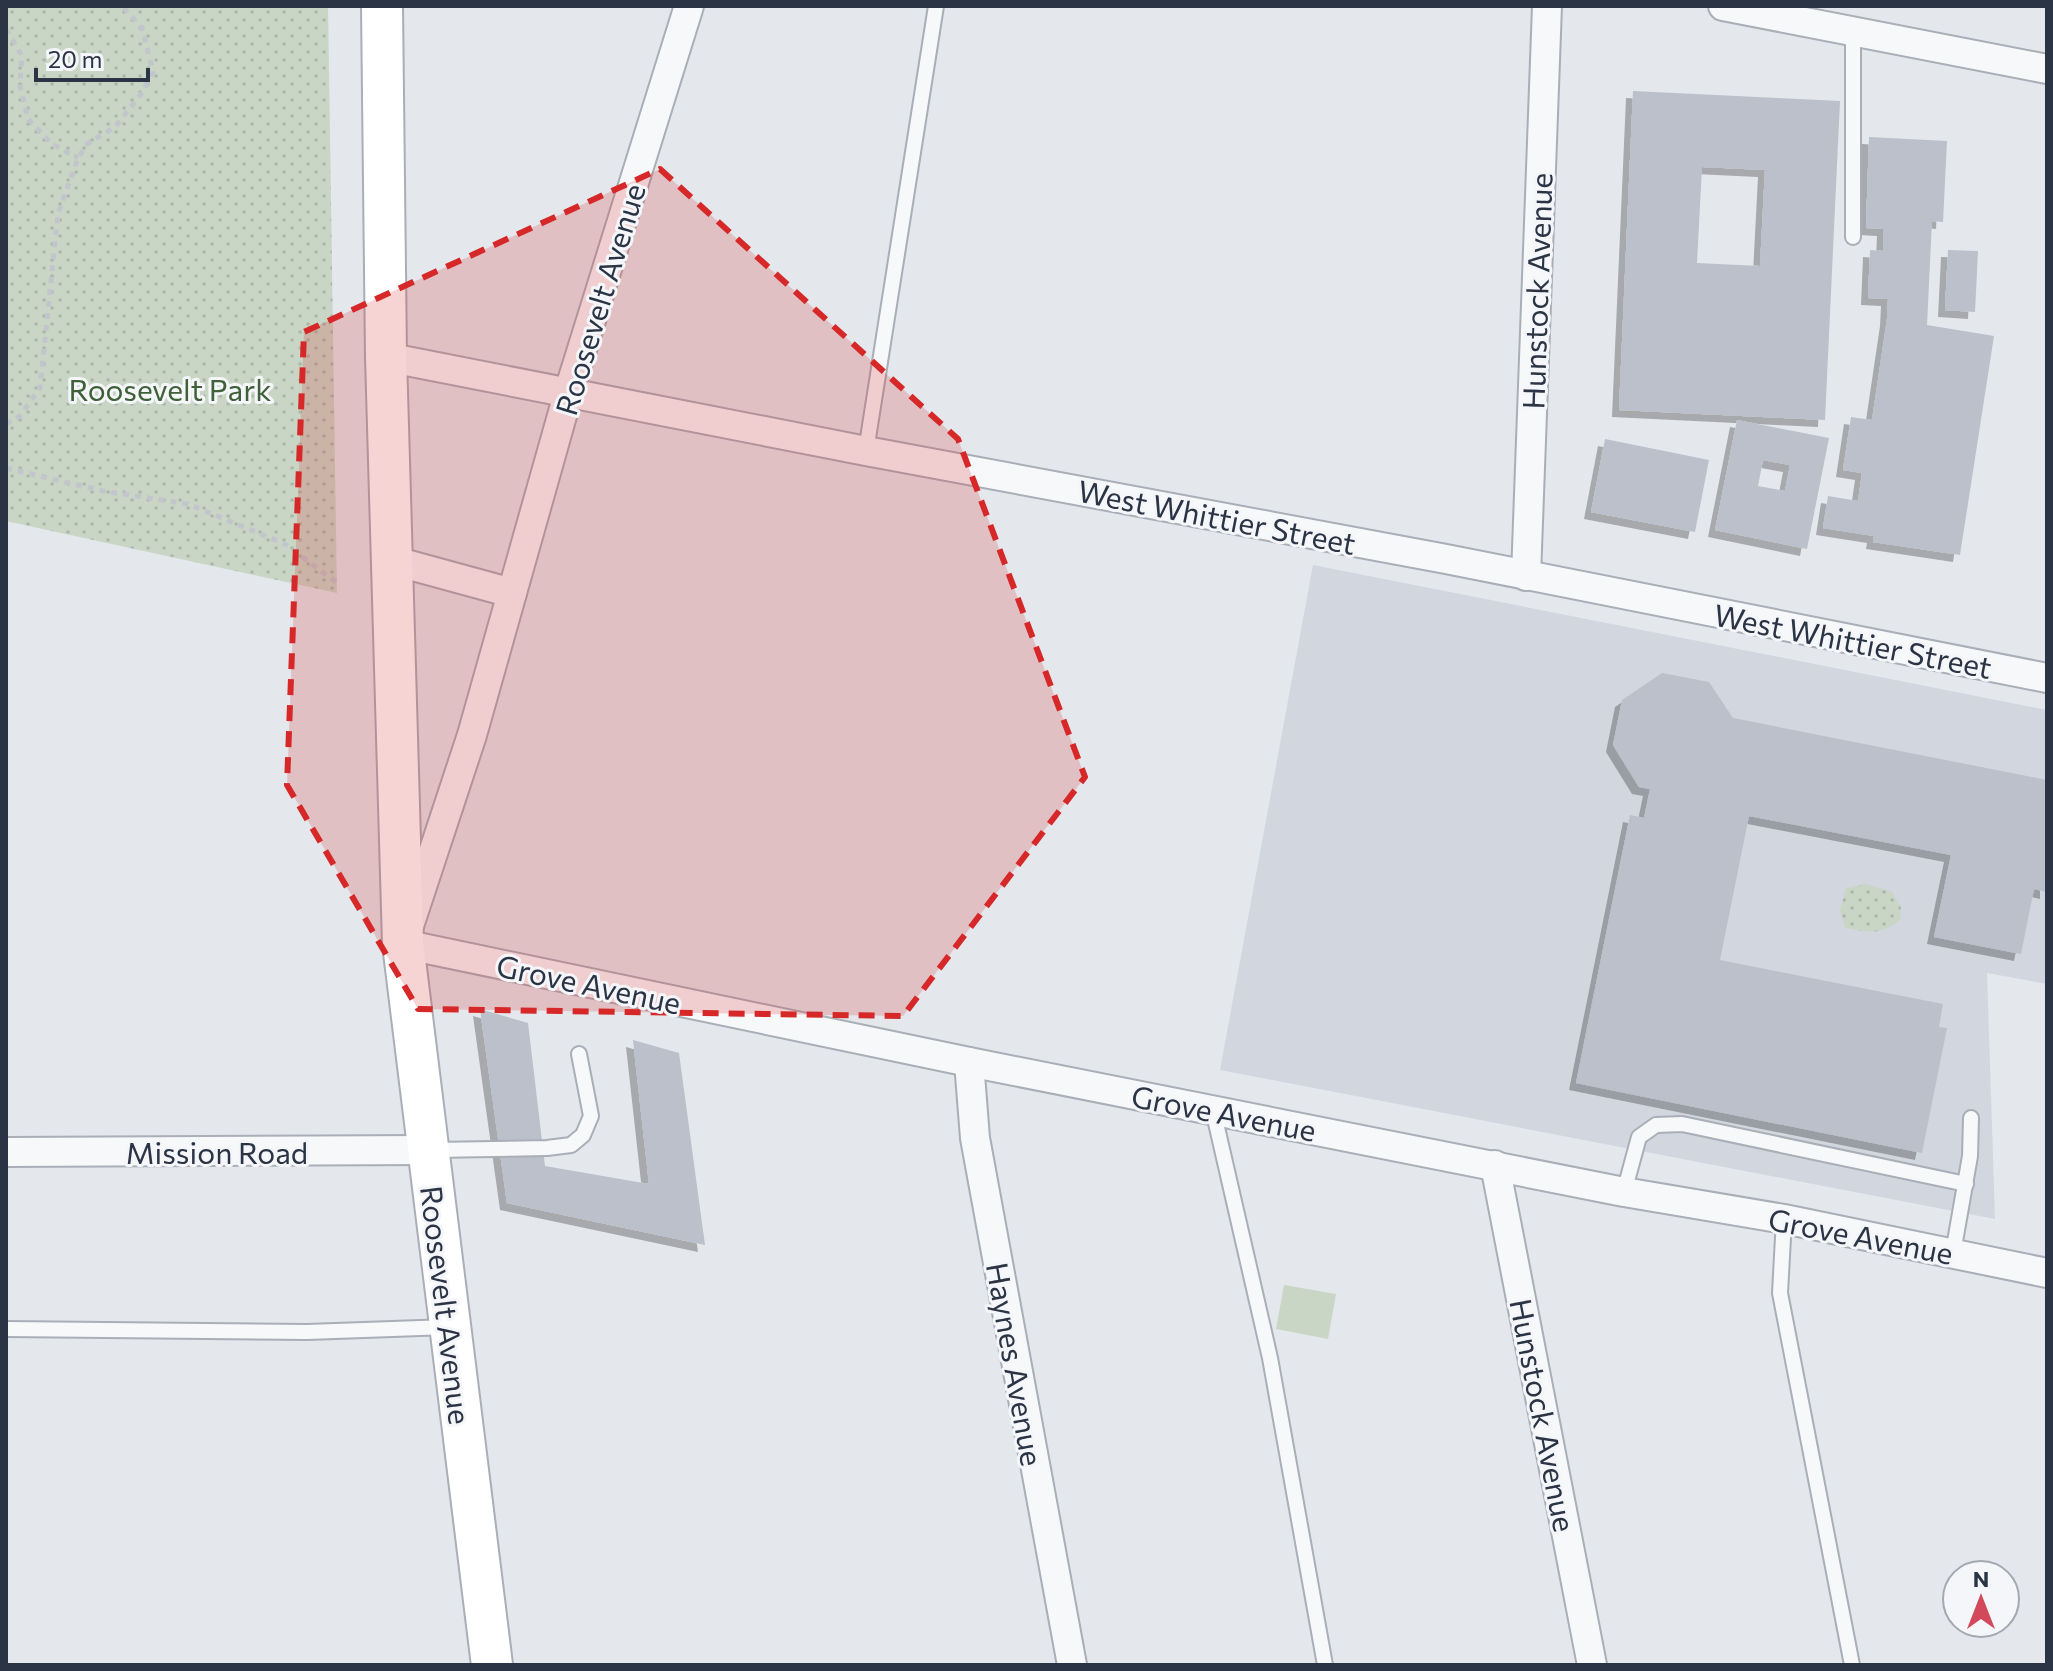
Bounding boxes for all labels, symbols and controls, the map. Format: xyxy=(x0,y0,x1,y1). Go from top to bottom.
scale bar xyxy=(36,32,148,82)
text: 20 m xyxy=(48,44,102,73)
street label: Hunstock Avenue xyxy=(1513,172,1559,410)
street label: Roosevelt Avenue xyxy=(546,179,652,419)
park label: Roosevelt Park xyxy=(69,370,271,407)
street label: West Whittier Street xyxy=(1075,471,1359,561)
street label: West Whittier Street xyxy=(1711,595,1995,685)
street label: Grove Avenue xyxy=(494,945,684,1021)
street label: Grove Avenue xyxy=(1129,1076,1319,1148)
street label: Mission Road xyxy=(126,1133,308,1170)
street label: Roosevelt Avenue xyxy=(414,1184,480,1426)
street label: Grove Avenue xyxy=(1766,1199,1956,1271)
street label: Haynes Avenue xyxy=(980,1259,1052,1469)
street label: Hunstock Avenue xyxy=(1503,1295,1585,1535)
north arrow xyxy=(1941,1559,2021,1639)
text: N xyxy=(1973,1565,1989,1592)

